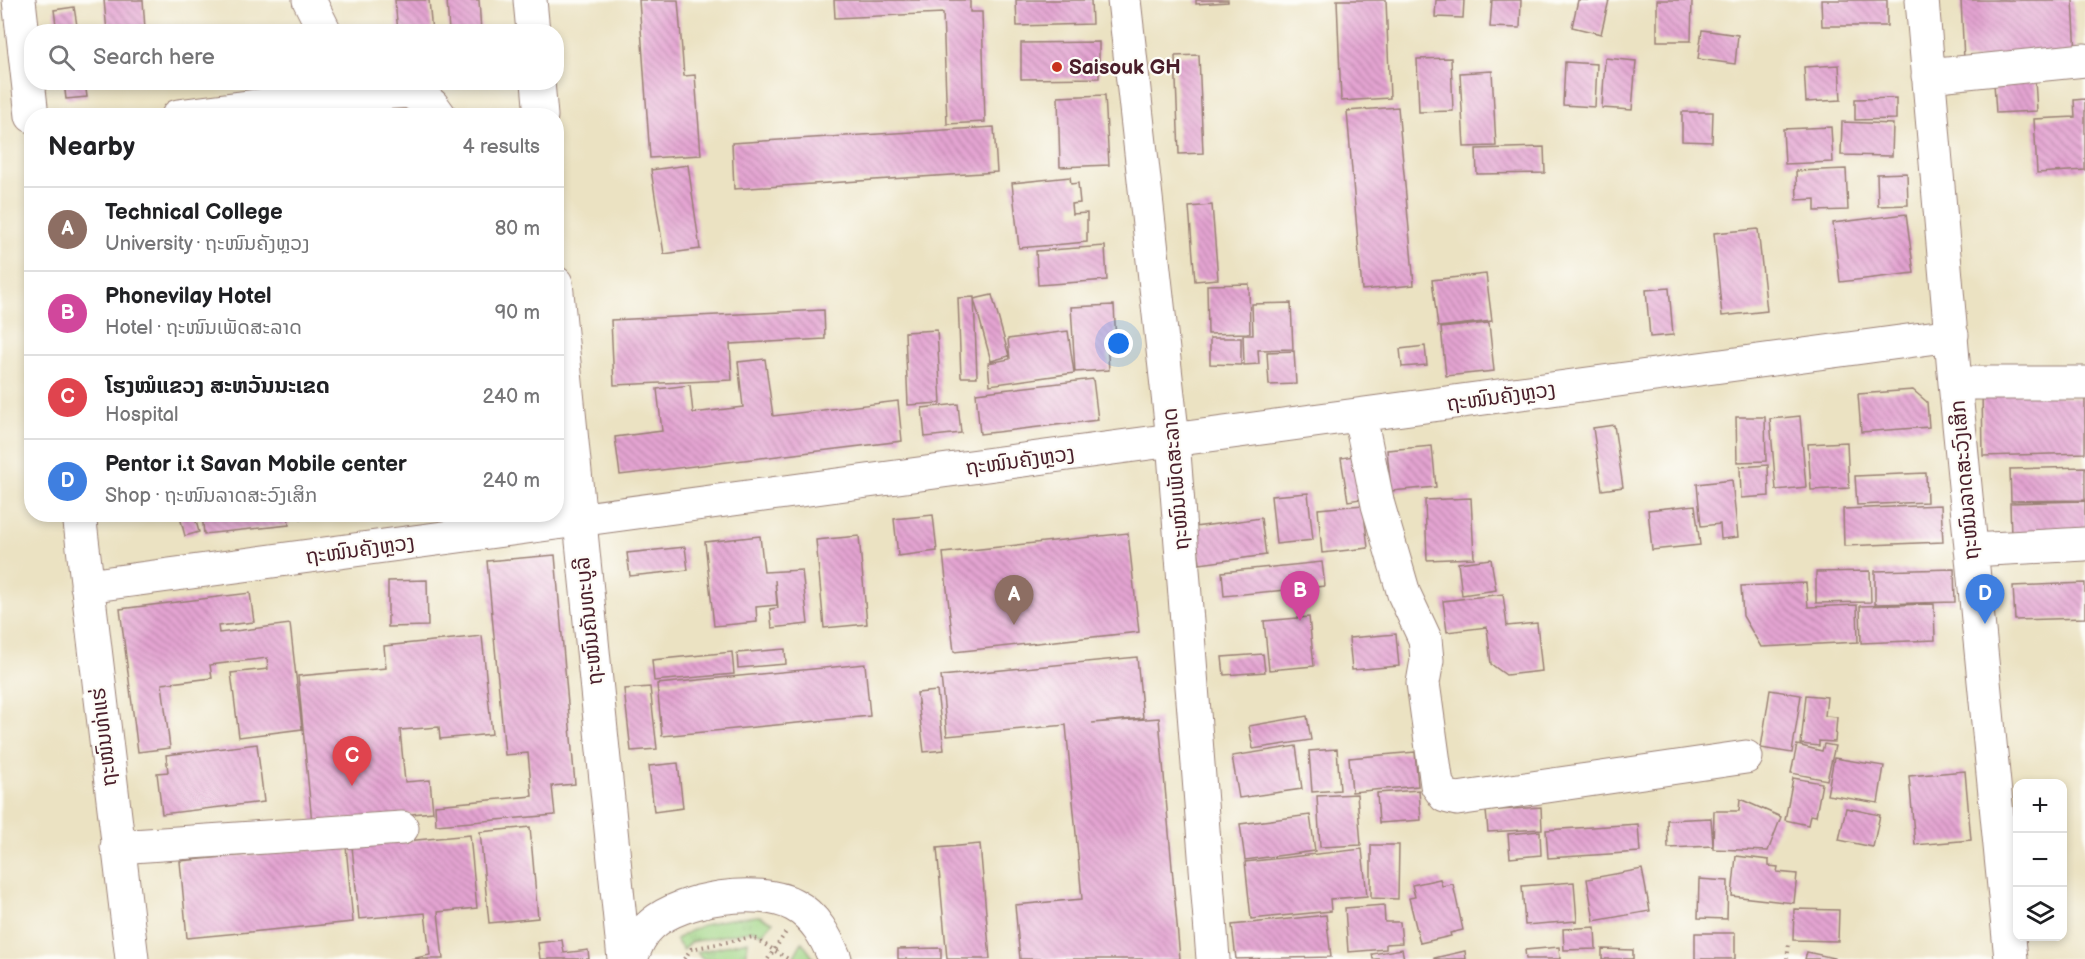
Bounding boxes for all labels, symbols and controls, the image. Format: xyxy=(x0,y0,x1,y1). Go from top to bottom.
search box xyxy=(24,24,564,90)
icon: search xyxy=(45,41,78,74)
text: Search here xyxy=(93,44,215,71)
place label: Saisouk GH xyxy=(1069,55,1181,80)
marker: Saisouk GH xyxy=(1050,60,1064,74)
text: Nearby xyxy=(48,132,135,163)
text: 4 results xyxy=(462,135,540,159)
text: Technical College xyxy=(105,199,283,226)
text: A xyxy=(61,217,74,241)
text: 80 m xyxy=(495,217,540,241)
text: University · ຖະໜົນຄັງຫຼວງ xyxy=(105,232,310,256)
text: Phonevilay Hotel xyxy=(105,283,272,310)
text: B xyxy=(60,301,75,325)
text: 90 m xyxy=(495,301,540,325)
text: Hotel · ຖະໜົນເພັດສະລາດ xyxy=(105,316,302,340)
your location xyxy=(1104,329,1133,358)
text: ໂຮງໝໍແຂວງ ສະຫວັນນະເຂດ xyxy=(105,373,330,400)
street label: ຖະໜົນຄັງຫຼວງ xyxy=(1445,377,1557,417)
text: C xyxy=(60,385,75,409)
text: 240 m xyxy=(483,385,540,409)
street label: ຖະໜົນລາດສະວົງເສິກ xyxy=(1946,399,1984,561)
text: Hospital xyxy=(105,403,178,427)
street label: ຖະໜົນເພັດສະລາດ xyxy=(1157,407,1195,551)
street label: ຖະໜົນຄັງຫຼວງ xyxy=(964,441,1076,481)
text: Pentor i.t Savan Mobile center xyxy=(105,451,407,478)
text: D xyxy=(61,469,74,493)
text: 240 m xyxy=(483,469,540,493)
text: Shop · ຖະໜົນລາດສະວົງເສິກ xyxy=(105,484,317,508)
street label: ຖະໜົນຄັງຫຼວງ xyxy=(304,530,416,570)
street label: ຖະໜົນຄັນທະບູລີ xyxy=(569,555,609,687)
pin: B xyxy=(1280,572,1320,621)
pin: D xyxy=(1966,574,2004,624)
pin: A xyxy=(994,576,1034,625)
street label: ຖະໜົນທ່າແຮ່ xyxy=(86,686,122,788)
pin: C xyxy=(332,736,372,786)
map controls xyxy=(2013,779,2067,941)
button: + xyxy=(2013,779,2067,833)
button: − xyxy=(2013,833,2067,887)
button: layers xyxy=(2013,887,2067,941)

